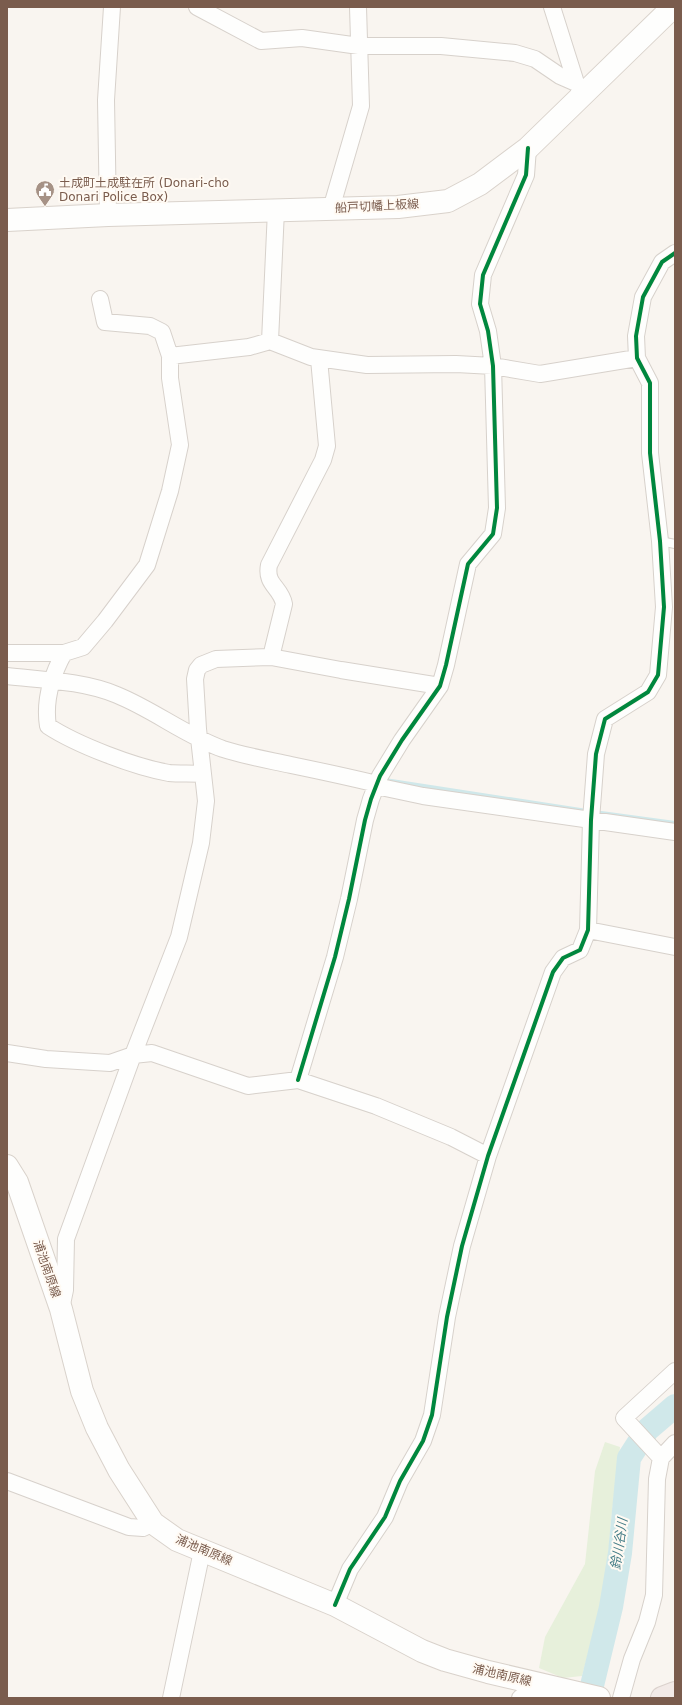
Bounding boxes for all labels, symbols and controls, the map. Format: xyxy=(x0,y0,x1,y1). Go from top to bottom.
place label: 土成町土成駐在所 (Donari-cho Donari Police Box) xyxy=(59,176,229,204)
public building icon: 土成町土成駐在所 (Donari-cho Donari Police Box) xyxy=(34,179,56,207)
street label: 船戸切幡上板線 xyxy=(335,197,419,215)
street label: 浦池南原線 xyxy=(31,1238,63,1300)
water label: 鈴川谷川 xyxy=(608,1515,630,1571)
street label: 浦池南原線 xyxy=(174,1532,234,1568)
street label: 浦池南原線 xyxy=(471,1661,533,1689)

